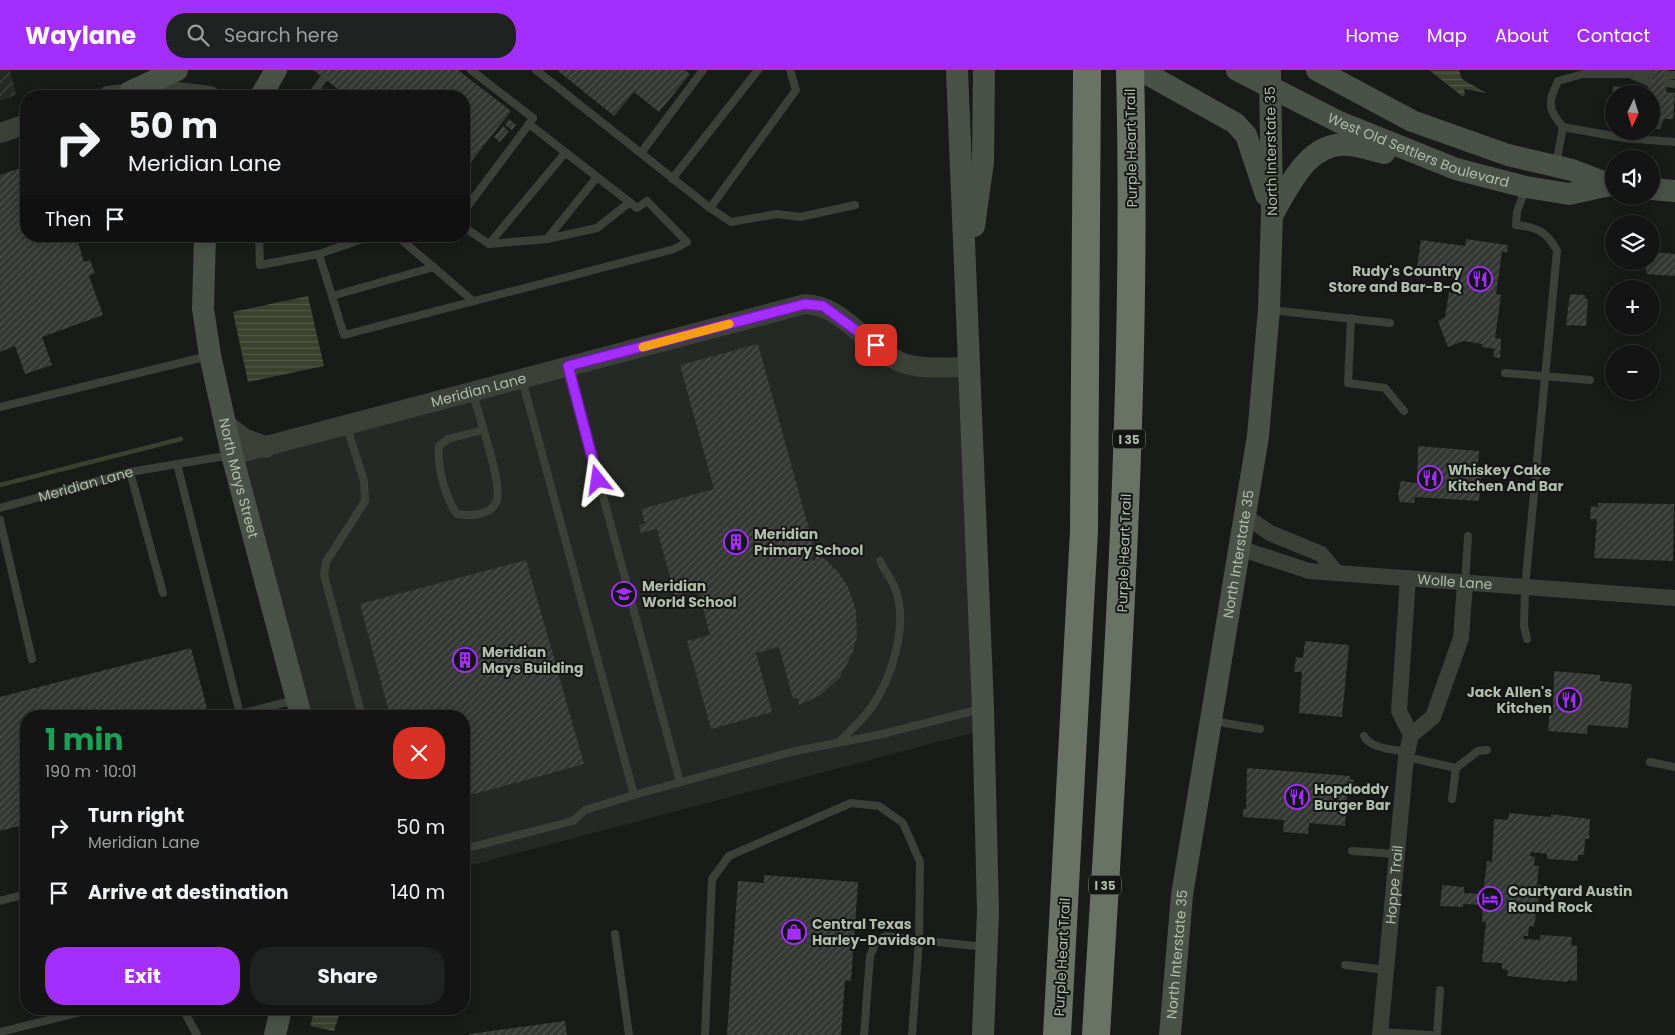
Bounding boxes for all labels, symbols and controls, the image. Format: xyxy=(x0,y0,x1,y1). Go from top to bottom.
search box xyxy=(166,13,516,58)
text: Waylane xyxy=(25,19,136,52)
icon: search xyxy=(184,21,212,49)
text: Search here xyxy=(224,22,339,49)
text: Home xyxy=(1345,23,1399,48)
text: Map xyxy=(1427,23,1467,48)
text: About xyxy=(1495,23,1549,48)
text: Contact xyxy=(1577,23,1650,48)
north arrow xyxy=(1605,85,1660,140)
map controls xyxy=(1605,85,1660,400)
street label: North Interstate 35 xyxy=(1260,86,1282,216)
street label: Purple Heart Trail xyxy=(1120,89,1142,207)
text: 50 m xyxy=(128,101,218,150)
street label: West Old Settlers Boulevard xyxy=(1324,108,1511,192)
icon: right xyxy=(45,110,110,175)
text: Meridian Lane xyxy=(128,148,281,179)
button: sound xyxy=(1605,150,1660,205)
icon: arrive xyxy=(101,205,129,233)
text: Then xyxy=(45,206,91,233)
button: layers xyxy=(1605,215,1660,270)
place label: Rudy's Country Store and Bar-B-Q xyxy=(1329,261,1462,297)
restaurant icon: Rudy's Country Store and Bar-B-Q xyxy=(1467,266,1493,292)
button: + xyxy=(1605,280,1660,335)
pin xyxy=(855,324,897,366)
icon: arrive xyxy=(862,331,890,359)
button: − xyxy=(1605,345,1660,400)
street label: Meridian Lane xyxy=(429,368,529,412)
street label: North Mays Street xyxy=(214,416,264,540)
road number: I 35 xyxy=(1113,429,1145,448)
position arrow xyxy=(571,453,623,505)
place label: Whiskey Cake Kitchen And Bar xyxy=(1448,460,1563,496)
street label: Meridian Lane xyxy=(36,461,136,507)
restaurant icon: Whiskey Cake Kitchen And Bar xyxy=(1417,465,1443,491)
street label: North Interstate 35 xyxy=(1218,488,1259,620)
street label: Purple Heart Trail xyxy=(1112,493,1136,613)
place label: Meridian Primary School xyxy=(754,524,863,560)
building icon: Meridian Primary School xyxy=(723,529,749,555)
street label: Wolle Lane xyxy=(1417,569,1493,595)
place label: Meridian World School xyxy=(642,576,737,612)
school or university icon: Meridian World School xyxy=(611,581,637,607)
place label: Meridian Mays Building xyxy=(482,642,584,678)
building icon: Meridian Mays Building xyxy=(452,647,478,673)
place label: Jack Allen's Kitchen xyxy=(1467,682,1552,718)
restaurant icon: Jack Allen's Kitchen xyxy=(1556,687,1582,713)
text: 1 min xyxy=(45,718,123,761)
button: close xyxy=(393,727,445,779)
text: 190 m · 10:01 xyxy=(45,760,137,783)
place label: Hopdoddy Burger Bar xyxy=(1314,779,1390,815)
restaurant icon: Hopdoddy Burger Bar xyxy=(1284,784,1310,810)
text: Turn right xyxy=(88,802,184,829)
icon: right xyxy=(45,814,73,842)
text: 50 m xyxy=(396,814,445,841)
text: Meridian Lane xyxy=(88,831,200,854)
street label: Hoppe Trail xyxy=(1380,844,1408,925)
road number: I 35 xyxy=(1089,876,1121,894)
icon: arrive xyxy=(45,879,73,907)
text: Arrive at destination xyxy=(88,879,289,906)
text: 140 m xyxy=(390,879,445,906)
place label: Courtyard Austin Round Rock xyxy=(1508,881,1632,917)
hotel icon: Courtyard Austin Round Rock xyxy=(1477,886,1503,912)
street label: North Interstate 35 xyxy=(1161,888,1193,1020)
street label: Purple Heart Trail xyxy=(1049,897,1075,1017)
place label: Central Texas Harley-Davidson xyxy=(812,914,936,950)
shop icon: Central Texas Harley-Davidson xyxy=(781,919,807,945)
button: Exit xyxy=(45,947,240,1005)
button: Share xyxy=(250,947,445,1005)

